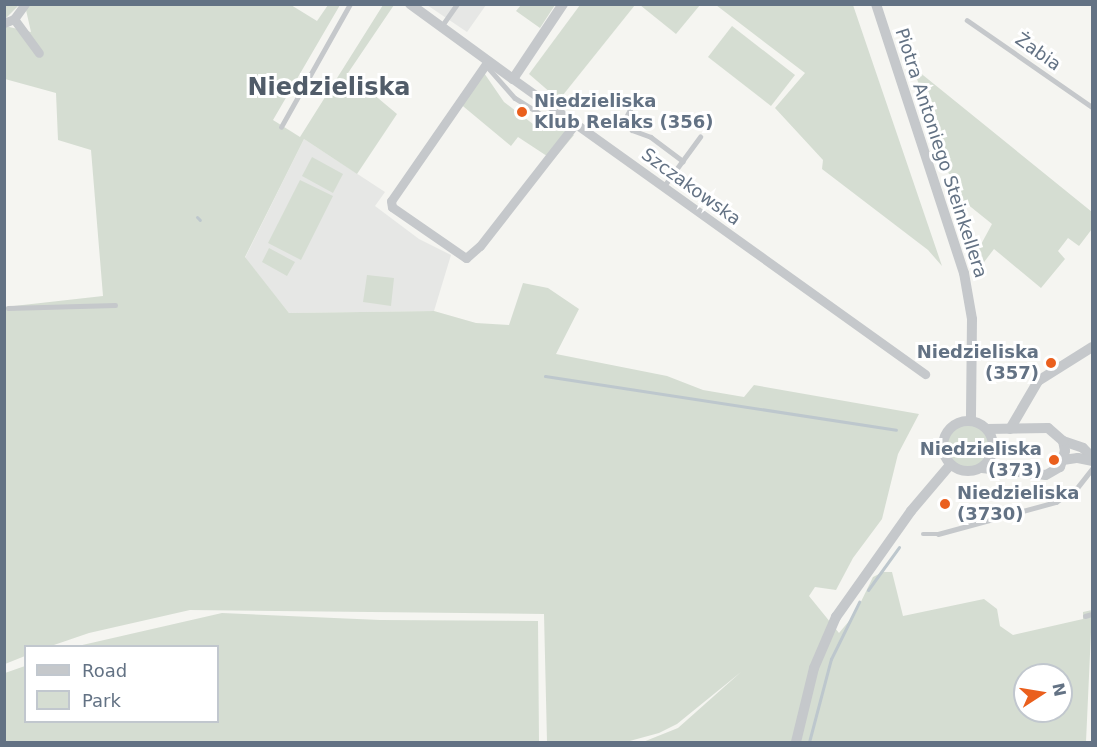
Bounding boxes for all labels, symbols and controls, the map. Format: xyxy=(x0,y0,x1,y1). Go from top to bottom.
street label: Piotra Antoniego Steinkellera xyxy=(890,25,992,281)
street label: Żabia xyxy=(1011,29,1065,75)
district label: Niedzieliska xyxy=(247,74,411,102)
place label: Niedzieliska Klub Relaks (356) xyxy=(534,91,713,134)
marker: Niedzieliska Klub Relaks (356) xyxy=(515,105,529,119)
street label: Szczakowska xyxy=(637,144,745,230)
place label: Niedzieliska (357) xyxy=(917,342,1039,385)
marker: Niedzieliska (357) xyxy=(1044,356,1058,370)
place label: Niedzieliska (373) xyxy=(920,439,1042,482)
marker: Niedzieliska (373) xyxy=(1047,453,1061,467)
place label: Niedzieliska (3730) xyxy=(957,483,1079,526)
marker: Niedzieliska (3730) xyxy=(938,497,952,511)
legend xyxy=(24,645,219,723)
text: Road xyxy=(82,660,127,681)
north arrow xyxy=(1013,663,1073,723)
text: N xyxy=(1048,681,1070,698)
text: Park xyxy=(82,690,121,711)

